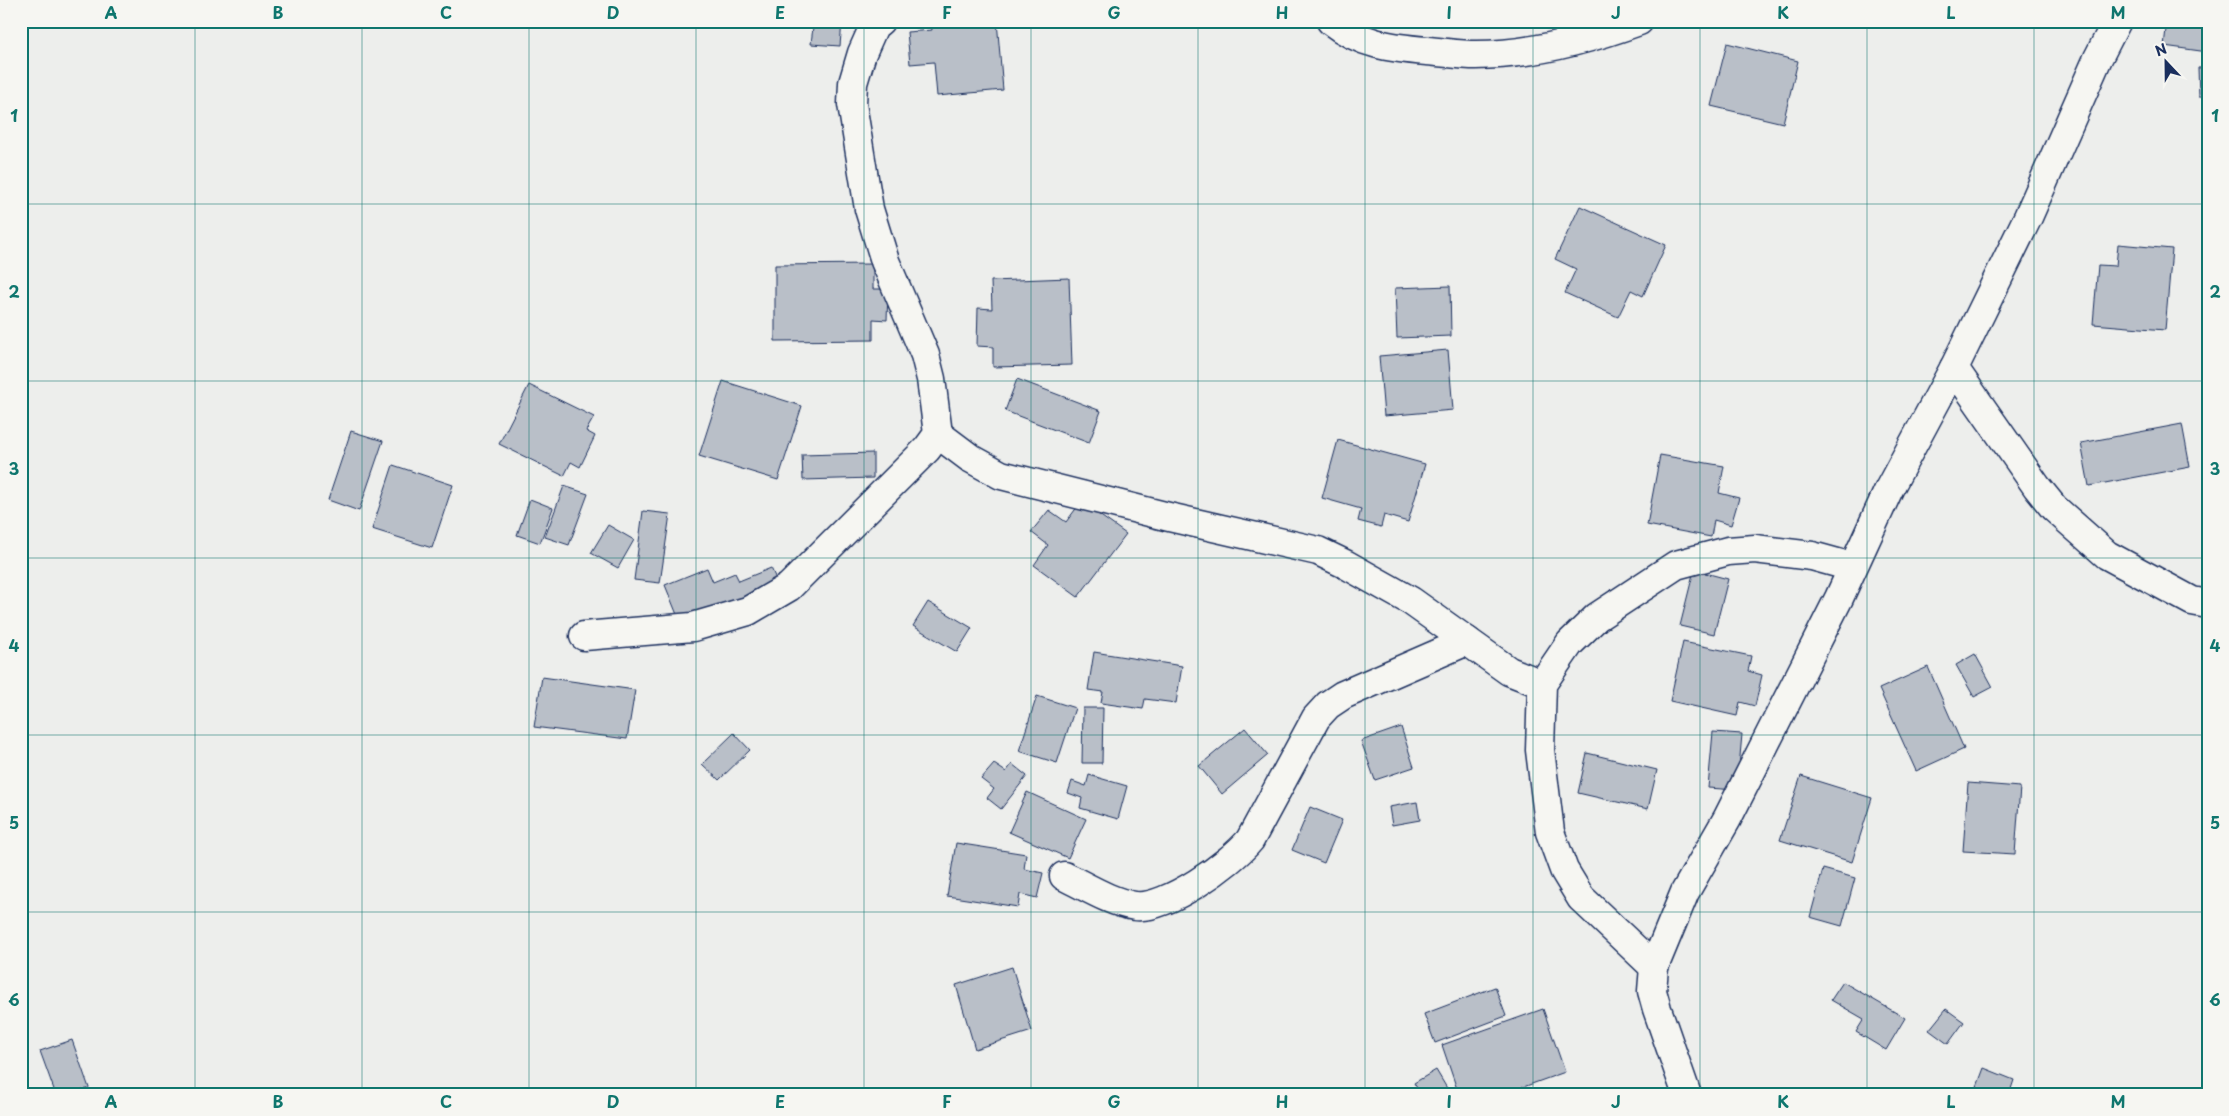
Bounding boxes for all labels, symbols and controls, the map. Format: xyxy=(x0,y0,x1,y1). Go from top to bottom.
text: A xyxy=(105,0,118,24)
text: B xyxy=(273,0,284,24)
text: C xyxy=(440,0,452,24)
text: D xyxy=(607,0,619,24)
text: E xyxy=(775,0,785,24)
text: F xyxy=(942,0,952,24)
text: G xyxy=(1107,0,1121,24)
text: H xyxy=(1276,0,1288,24)
text: I xyxy=(1446,0,1452,24)
text: J xyxy=(1611,0,1621,24)
text: K xyxy=(1777,0,1789,24)
text: L xyxy=(1946,0,1956,24)
text: M xyxy=(2110,0,2126,24)
north arrow xyxy=(2142,38,2192,88)
text: N xyxy=(2152,38,2170,61)
text: 1 xyxy=(10,103,18,127)
text: 1 xyxy=(2211,103,2219,127)
text: 2 xyxy=(8,279,20,303)
text: 2 xyxy=(2209,279,2221,303)
text: 3 xyxy=(9,456,19,480)
text: 3 xyxy=(2210,456,2220,480)
text: 4 xyxy=(9,633,20,657)
text: 4 xyxy=(2210,633,2221,657)
text: 5 xyxy=(9,810,19,834)
text: 5 xyxy=(2210,810,2220,834)
text: 6 xyxy=(8,987,20,1011)
text: 6 xyxy=(2209,987,2221,1011)
text: A xyxy=(105,1089,118,1113)
text: B xyxy=(273,1089,284,1113)
text: C xyxy=(440,1089,452,1113)
text: D xyxy=(607,1089,619,1113)
text: E xyxy=(775,1089,785,1113)
text: F xyxy=(942,1089,952,1113)
text: G xyxy=(1107,1089,1121,1113)
text: H xyxy=(1276,1089,1288,1113)
text: I xyxy=(1446,1089,1452,1113)
text: J xyxy=(1611,1089,1621,1113)
text: K xyxy=(1777,1089,1789,1113)
text: L xyxy=(1946,1089,1956,1113)
text: M xyxy=(2110,1089,2126,1113)

